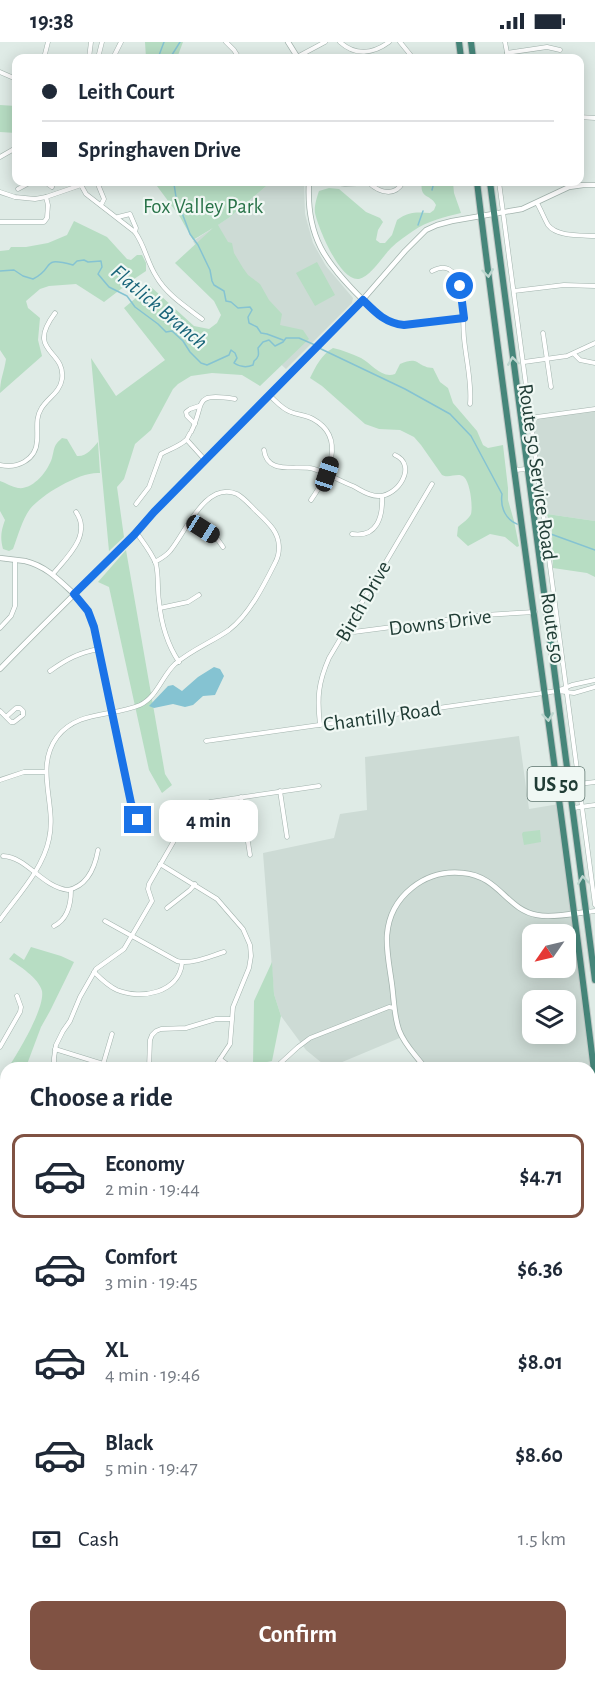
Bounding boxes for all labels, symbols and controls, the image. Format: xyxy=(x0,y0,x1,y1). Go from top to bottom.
text: 19:38 xyxy=(30,10,74,32)
text: Leith Court xyxy=(78,81,174,103)
text: Springhaven Drive xyxy=(78,139,241,161)
park label: Fox Valley Park xyxy=(143,196,263,217)
water label: Flatlick Branch xyxy=(107,260,212,353)
one-way arrow xyxy=(481,269,494,278)
route start xyxy=(446,272,473,299)
one-way arrow xyxy=(508,356,520,366)
street label: Route 50 Service Road xyxy=(515,382,560,562)
car xyxy=(313,454,341,494)
car xyxy=(183,512,223,546)
street label: Birch Drive xyxy=(332,557,395,645)
street label: Route 50 xyxy=(537,591,568,665)
street label: Downs Drive xyxy=(387,606,493,639)
street label: Chantilly Road xyxy=(322,698,442,735)
one-way arrow xyxy=(541,712,554,721)
road number: US 50 xyxy=(528,767,584,801)
callout: 4 min xyxy=(159,799,258,841)
route end xyxy=(124,806,151,833)
text: 4 min xyxy=(186,811,231,831)
one-way arrow xyxy=(577,876,589,885)
north arrow xyxy=(522,924,576,978)
map controls xyxy=(522,924,576,1044)
button: layers xyxy=(522,990,576,1044)
text: Choose a ride xyxy=(30,1084,173,1111)
icon: car xyxy=(33,1149,87,1203)
text: Economy xyxy=(105,1153,185,1175)
text: $4.71 xyxy=(520,1165,563,1187)
text: 2 min · 19:44 xyxy=(105,1179,200,1199)
icon: car xyxy=(33,1242,87,1296)
text: Comfort xyxy=(105,1246,177,1268)
text: $6.36 xyxy=(517,1258,563,1280)
text: 3 min · 19:45 xyxy=(105,1272,198,1292)
icon: car xyxy=(33,1335,87,1389)
text: XL xyxy=(105,1339,128,1361)
text: $8.01 xyxy=(518,1351,563,1373)
text: 4 min · 19:46 xyxy=(105,1365,200,1385)
icon: car xyxy=(33,1428,87,1482)
text: Black xyxy=(105,1432,153,1454)
text: $8.60 xyxy=(515,1444,563,1466)
text: 5 min · 19:47 xyxy=(105,1458,198,1478)
icon: cash xyxy=(30,1523,63,1556)
text: Cash xyxy=(78,1528,119,1550)
text: 1.5 km xyxy=(518,1529,566,1549)
button: Confirm xyxy=(30,1601,566,1670)

